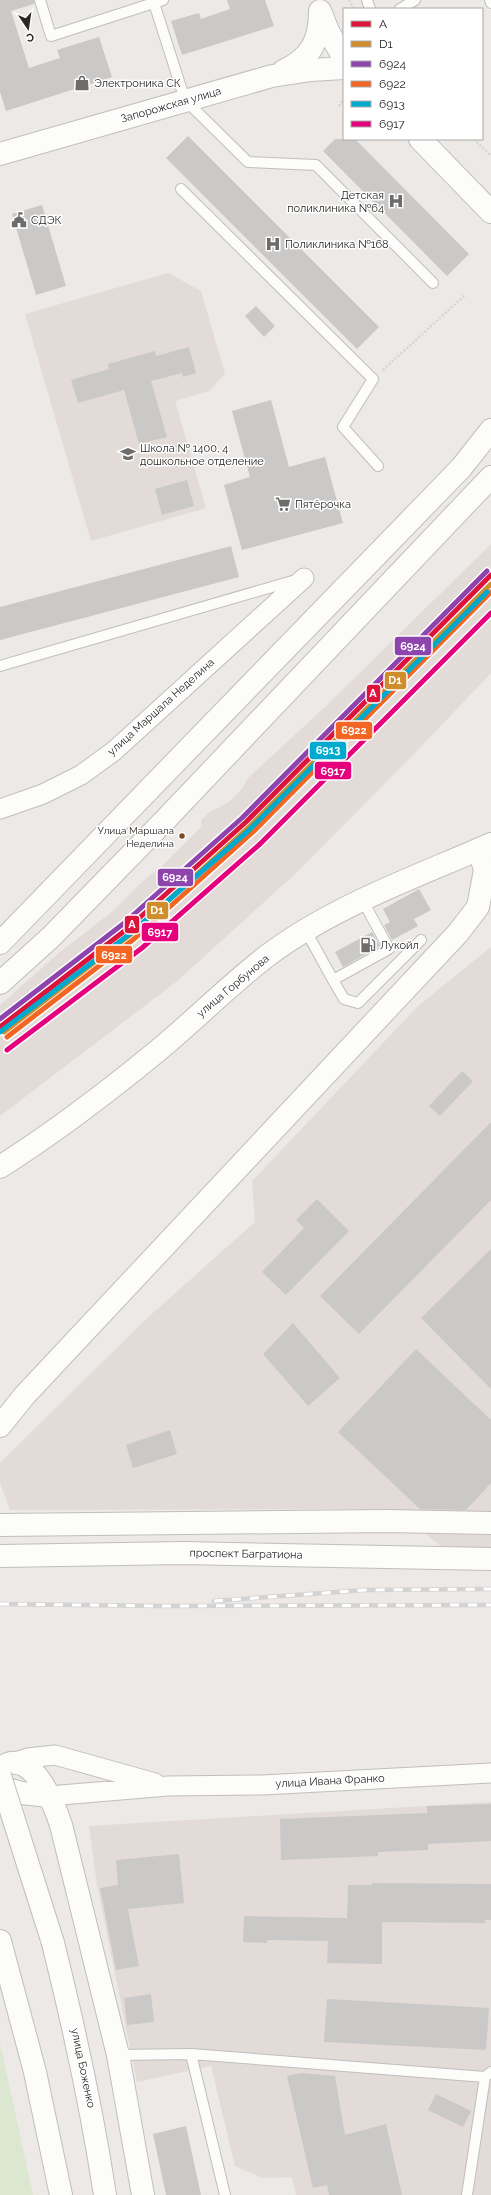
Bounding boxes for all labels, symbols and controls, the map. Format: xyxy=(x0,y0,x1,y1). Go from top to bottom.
north arrow xyxy=(8,8,48,48)
legend xyxy=(343,8,483,140)
text: A xyxy=(379,17,387,31)
text: С xyxy=(25,30,35,45)
text: D1 xyxy=(379,37,393,51)
text: 6924 xyxy=(379,57,407,71)
shop icon: Электроника СК xyxy=(73,74,91,92)
place label: Электроника СК xyxy=(94,77,181,90)
text: 6922 xyxy=(379,77,406,91)
street label: Запорожская улица xyxy=(119,84,223,126)
text: 6913 xyxy=(379,97,405,111)
text: 6917 xyxy=(379,117,405,131)
place label: Детская поликлиника №64 xyxy=(287,189,384,215)
hospital icon: Детская поликлиника №64 xyxy=(387,192,405,210)
public building icon: СДЭК xyxy=(10,211,28,229)
place label: СДЭК xyxy=(31,214,62,227)
hospital icon: Поликлиника №168 xyxy=(264,235,282,253)
place label: Поликлиника №168 xyxy=(285,238,389,251)
place label: Школа № 1400, 4 дошкольное отделение xyxy=(140,442,264,468)
school or university icon: Школа № 1400, 4 дошкольное отделение xyxy=(119,445,137,463)
supermarket icon: Пятёрочка xyxy=(274,495,292,513)
place label: Пятёрочка xyxy=(295,498,351,511)
line badge: 6924 xyxy=(394,636,432,656)
text: 6924 xyxy=(400,640,426,653)
street label: улица Маршала Неделина xyxy=(105,656,217,758)
line badge: D1 xyxy=(384,671,407,690)
text: D1 xyxy=(388,674,402,687)
line badge: A xyxy=(366,684,381,703)
text: A xyxy=(369,687,377,700)
line badge: 6922 xyxy=(335,721,373,740)
text: 6922 xyxy=(341,724,367,737)
line badge: 6913 xyxy=(309,741,347,760)
text: 6913 xyxy=(316,744,340,757)
line badge: 6917 xyxy=(314,761,352,780)
text: 6917 xyxy=(321,765,346,778)
place label: Улица Маршала Неделина xyxy=(98,825,174,849)
marker: Улица Маршала Неделина xyxy=(177,831,187,841)
line badge: 6924 xyxy=(157,868,194,887)
text: 6924 xyxy=(162,871,188,884)
line badge: D1 xyxy=(146,901,169,920)
text: D1 xyxy=(150,904,164,917)
line badge: A xyxy=(124,915,140,934)
text: A xyxy=(128,918,136,931)
line badge: 6917 xyxy=(141,922,179,942)
text: 6917 xyxy=(148,926,173,939)
fuel station icon: Лукойл xyxy=(359,936,377,954)
place label: Лукойл xyxy=(380,939,419,952)
line badge: 6922 xyxy=(95,945,133,964)
text: 6922 xyxy=(101,949,127,962)
street label: улица Горбунова xyxy=(194,952,272,1020)
street label: проспект Багратиона xyxy=(189,1547,303,1561)
street label: улица Ивана Франко xyxy=(275,1772,385,1790)
street label: улица Боженко xyxy=(68,2027,98,2109)

